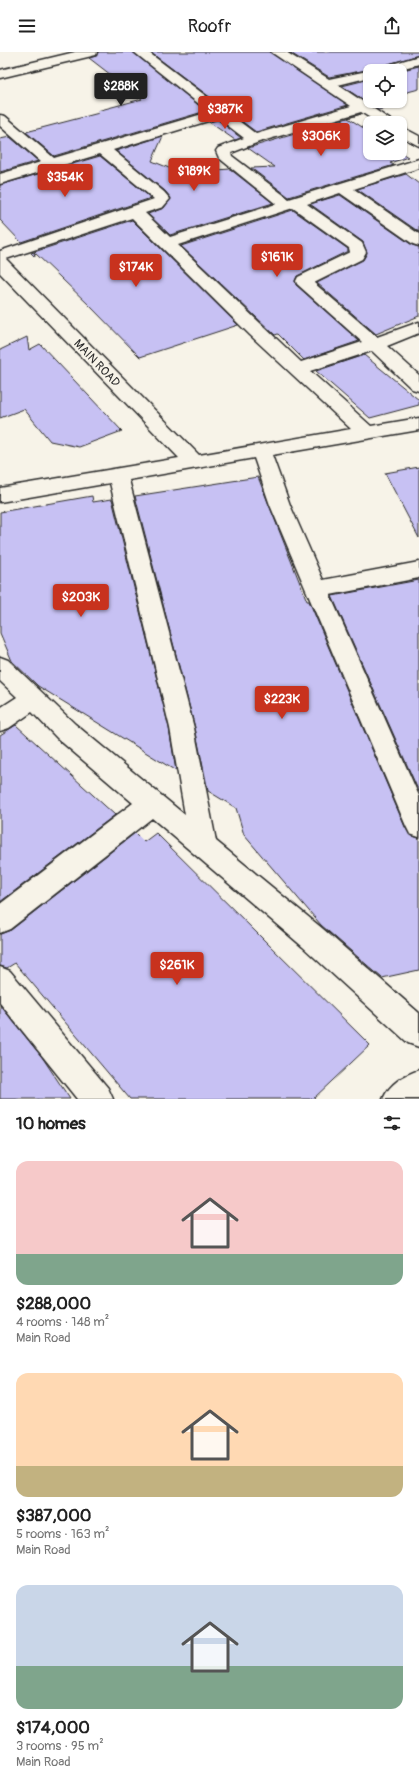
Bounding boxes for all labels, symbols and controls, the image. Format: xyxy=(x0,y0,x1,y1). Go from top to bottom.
icon: menu xyxy=(16,15,38,37)
text: Roofr xyxy=(188,15,231,38)
icon: share xyxy=(381,15,403,37)
map controls xyxy=(363,64,407,160)
button: locate xyxy=(363,64,407,108)
pin: $288K xyxy=(93,73,149,107)
text: $288K xyxy=(103,78,139,94)
pin: $387K xyxy=(197,96,253,130)
text: $387K xyxy=(207,101,243,117)
button: layers xyxy=(363,116,407,160)
pin: $306K xyxy=(293,123,349,157)
text: $306K xyxy=(302,128,340,144)
pin: $189K xyxy=(166,158,222,192)
text: $189K xyxy=(177,163,211,179)
pin: $354K xyxy=(37,164,93,198)
text: $354K xyxy=(47,169,83,185)
pin: $161K xyxy=(249,244,305,278)
text: $161K xyxy=(261,249,293,265)
pin: $174K xyxy=(108,254,164,288)
text: $174K xyxy=(119,259,153,275)
street label: MAIN ROAD xyxy=(70,336,123,391)
pin: $203K xyxy=(53,584,109,618)
text: $203K xyxy=(62,589,100,605)
pin: $223K xyxy=(254,686,310,720)
text: $223K xyxy=(264,691,300,707)
pin: $261K xyxy=(149,952,205,986)
text: $261K xyxy=(160,957,194,973)
icon: filters xyxy=(381,1112,403,1134)
text: 10 homes xyxy=(16,1113,86,1134)
icon: home xyxy=(174,1187,246,1259)
text: $288,000 xyxy=(16,1293,91,1314)
text: 4 rooms · 148 m² xyxy=(16,1314,109,1330)
text: Main Road xyxy=(16,1330,71,1346)
icon: home xyxy=(174,1399,246,1471)
text: $387,000 xyxy=(16,1505,91,1526)
text: 5 rooms · 163 m² xyxy=(16,1526,110,1542)
text: Main Road xyxy=(16,1542,71,1558)
icon: home xyxy=(174,1611,246,1683)
text: $174,000 xyxy=(16,1717,90,1738)
text: 3 rooms · 95 m² xyxy=(16,1738,104,1754)
text: Main Road xyxy=(16,1754,71,1770)

